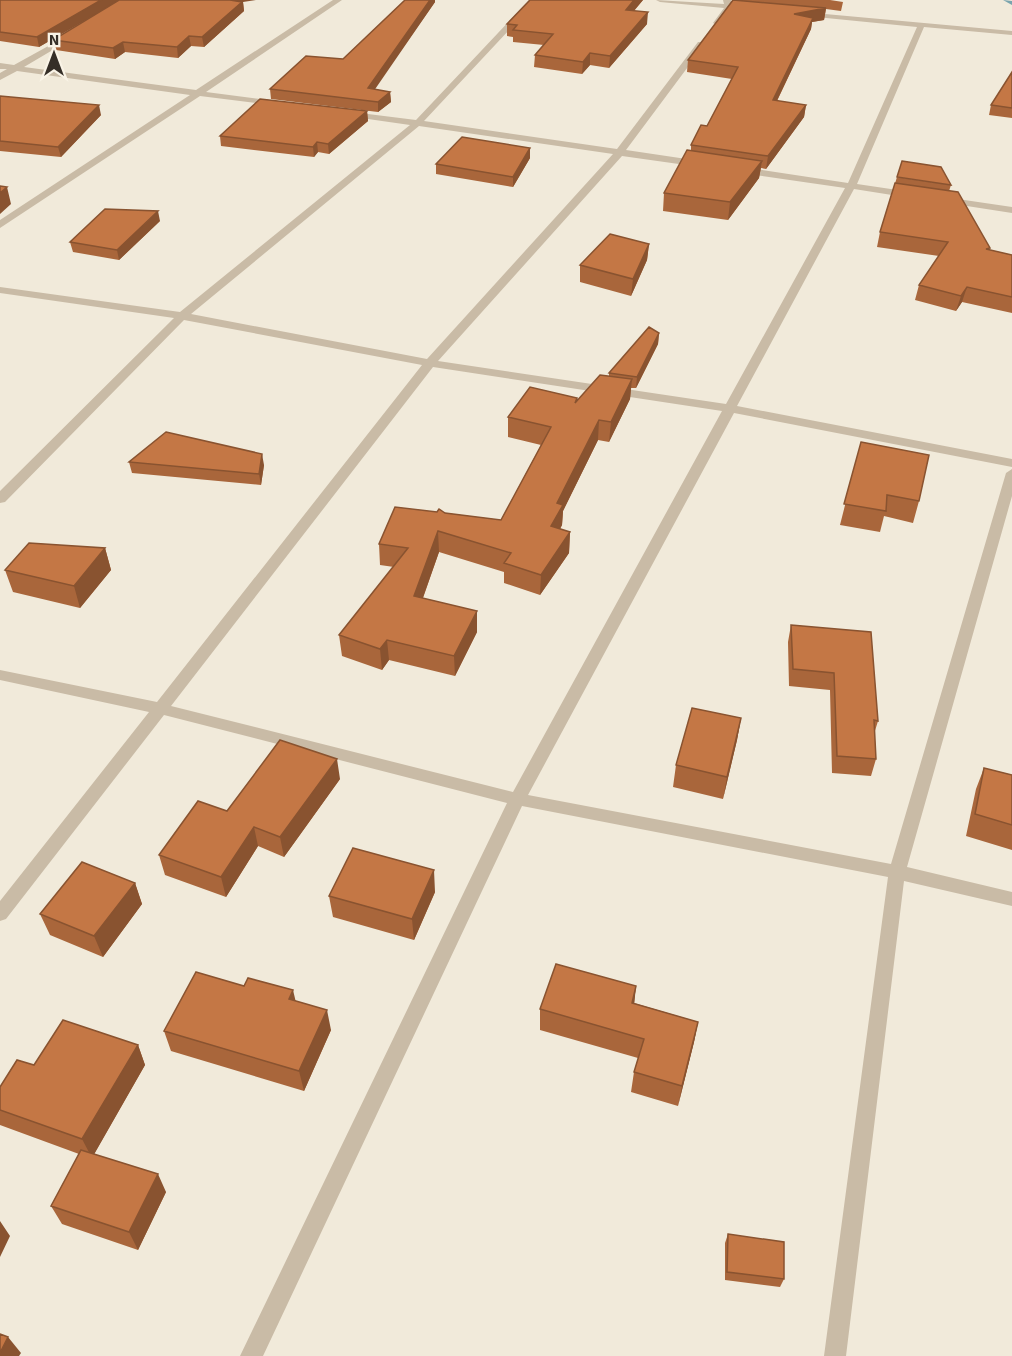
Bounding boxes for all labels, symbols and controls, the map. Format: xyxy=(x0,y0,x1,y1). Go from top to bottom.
north arrow xyxy=(24,24,84,84)
text: N xyxy=(49,29,59,51)

